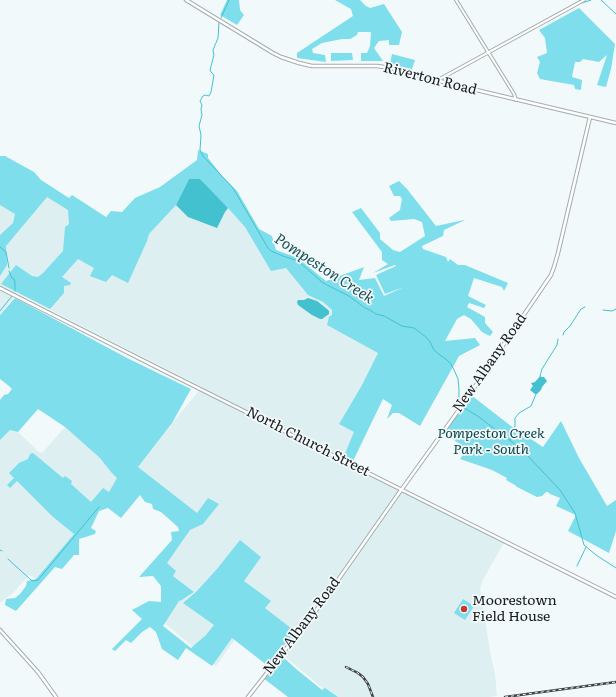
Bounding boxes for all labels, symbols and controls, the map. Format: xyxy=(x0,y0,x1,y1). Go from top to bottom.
street label: Riverton Road xyxy=(382,59,478,99)
water label: Pompeston Creek xyxy=(271,230,377,308)
street label: New Albany Road xyxy=(450,310,530,416)
street label: North Church Street xyxy=(243,404,373,480)
park label: Pompeston Creek Park - South xyxy=(437,426,545,458)
street label: New Albany Road xyxy=(260,574,344,678)
place label: Moorestown Field House xyxy=(472,593,557,626)
marker: Moorestown Field House xyxy=(459,604,469,614)

